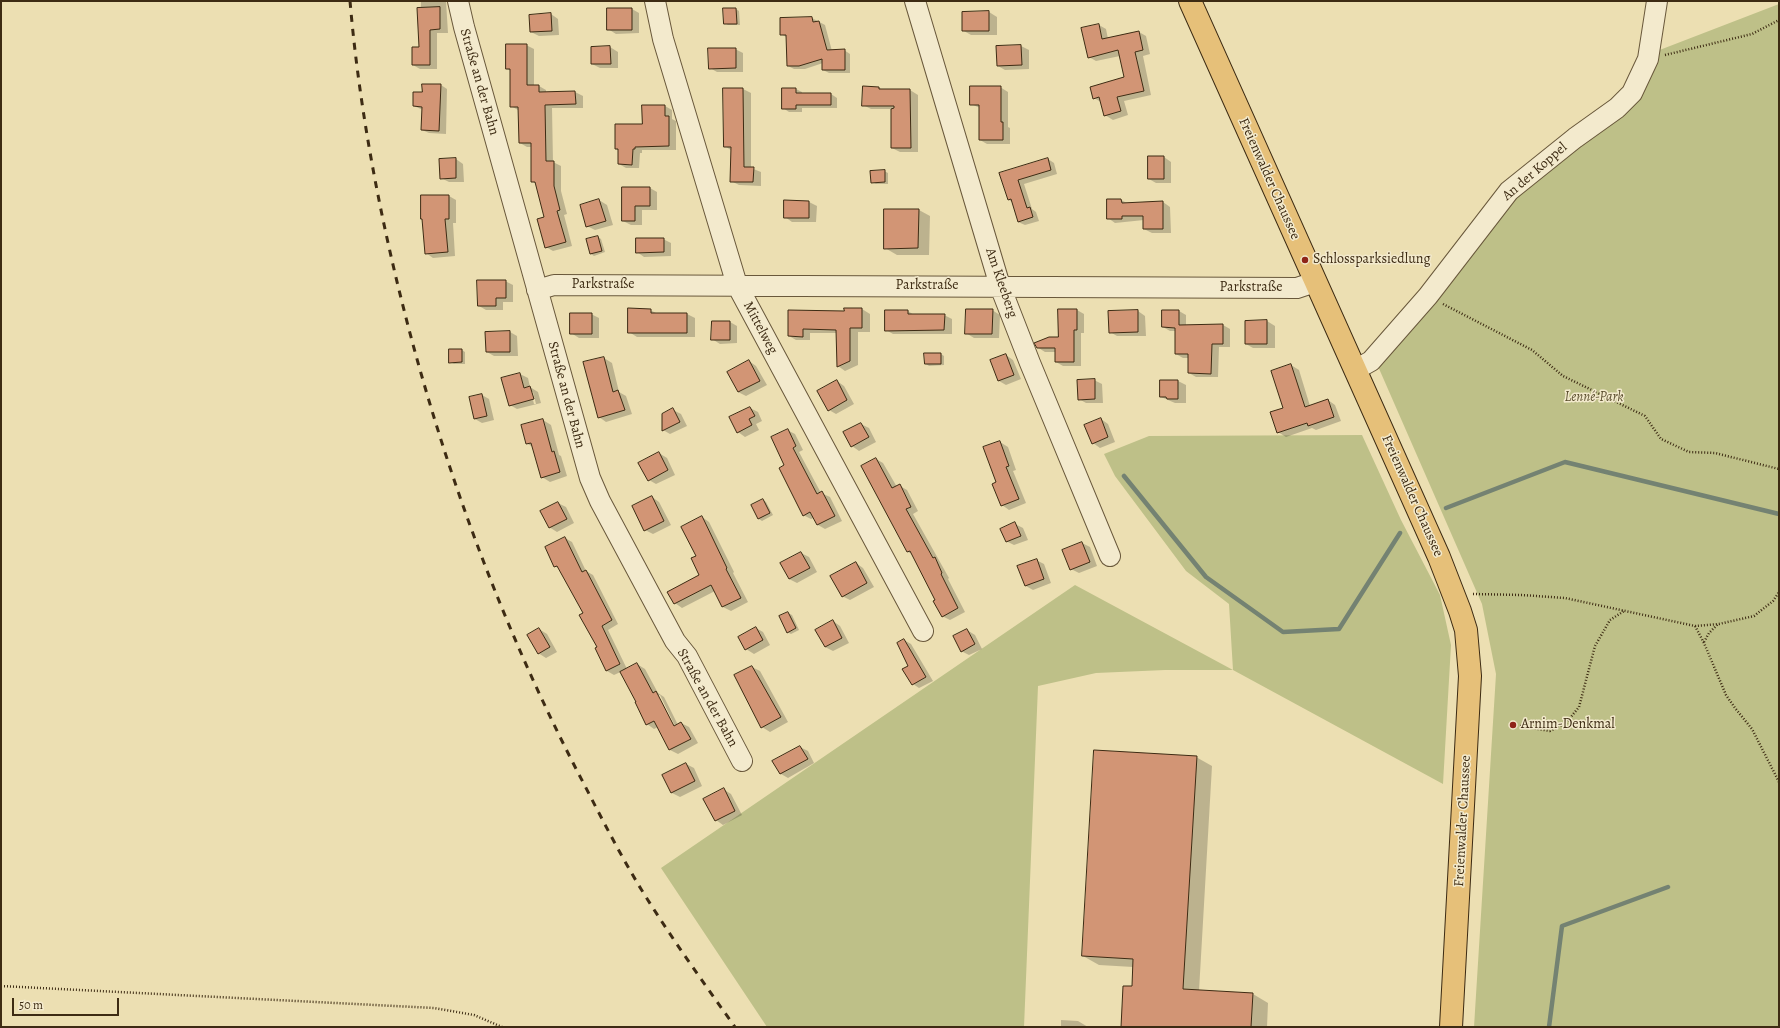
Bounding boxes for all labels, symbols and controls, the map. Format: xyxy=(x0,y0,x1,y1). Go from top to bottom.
street label: Straße an der Bahn xyxy=(456,27,502,137)
street label: Freienwalder Chaussee xyxy=(1235,115,1303,243)
street label: An der Koppel xyxy=(1499,139,1571,205)
street label: Am Kleeberg xyxy=(981,246,1021,320)
place label: Schlossparksiedlung xyxy=(1313,252,1430,268)
marker: Schlossparksiedlung xyxy=(1300,255,1310,265)
street label: Parkstraße xyxy=(572,277,634,293)
street label: Parkstraße xyxy=(896,278,958,294)
street label: Parkstraße xyxy=(1220,280,1282,296)
street label: Mittelweg xyxy=(739,299,781,357)
street label: Straße an der Bahn xyxy=(544,340,588,450)
park label: Lenné-Park xyxy=(1565,390,1623,406)
street label: Freienwalder Chaussee xyxy=(1378,432,1446,560)
street label: Straße an der Bahn xyxy=(673,646,741,750)
place label: Arnim-Denkmal xyxy=(1521,717,1615,733)
marker: Arnim-Denkmal xyxy=(1508,720,1518,730)
street label: Freienwalder Chaussee xyxy=(1451,755,1475,887)
scale bar xyxy=(14,990,121,1016)
text: 50 m xyxy=(19,997,43,1013)

